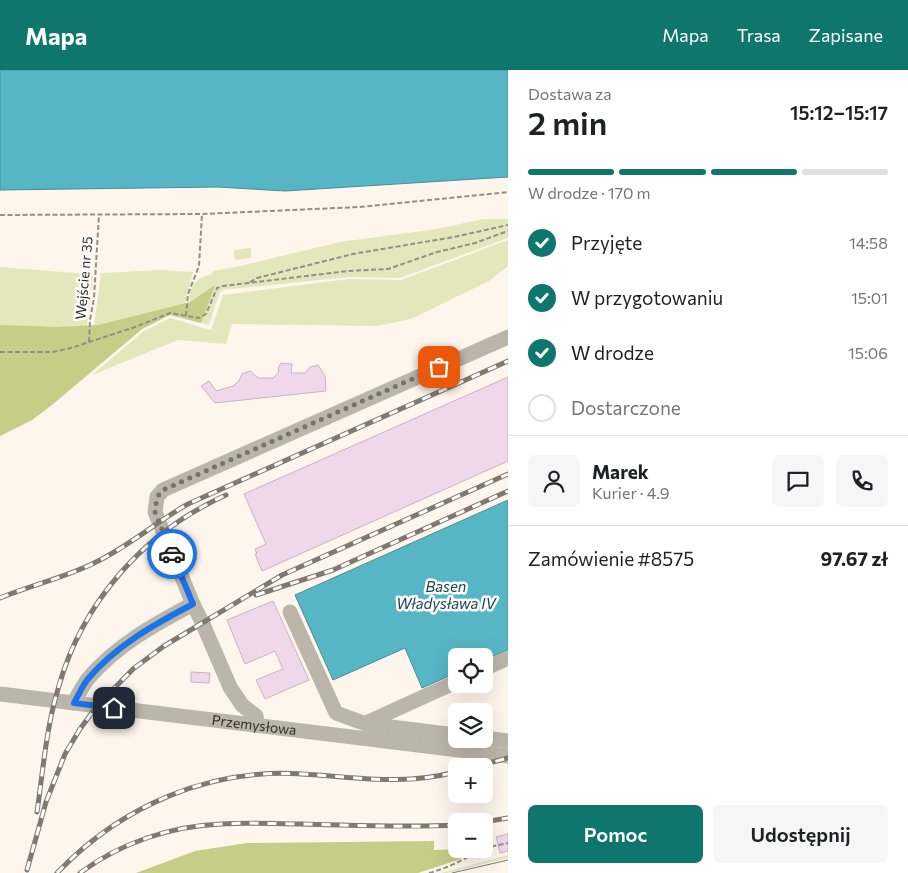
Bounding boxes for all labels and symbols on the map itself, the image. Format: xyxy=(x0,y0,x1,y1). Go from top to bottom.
street label: Wejście nr 35 xyxy=(71,236,96,320)
pin xyxy=(418,346,460,388)
courier xyxy=(147,529,197,579)
water label: Basen Władysława IV xyxy=(396,577,498,612)
pin xyxy=(93,687,135,729)
street label: Przemysłowa xyxy=(211,711,297,738)

